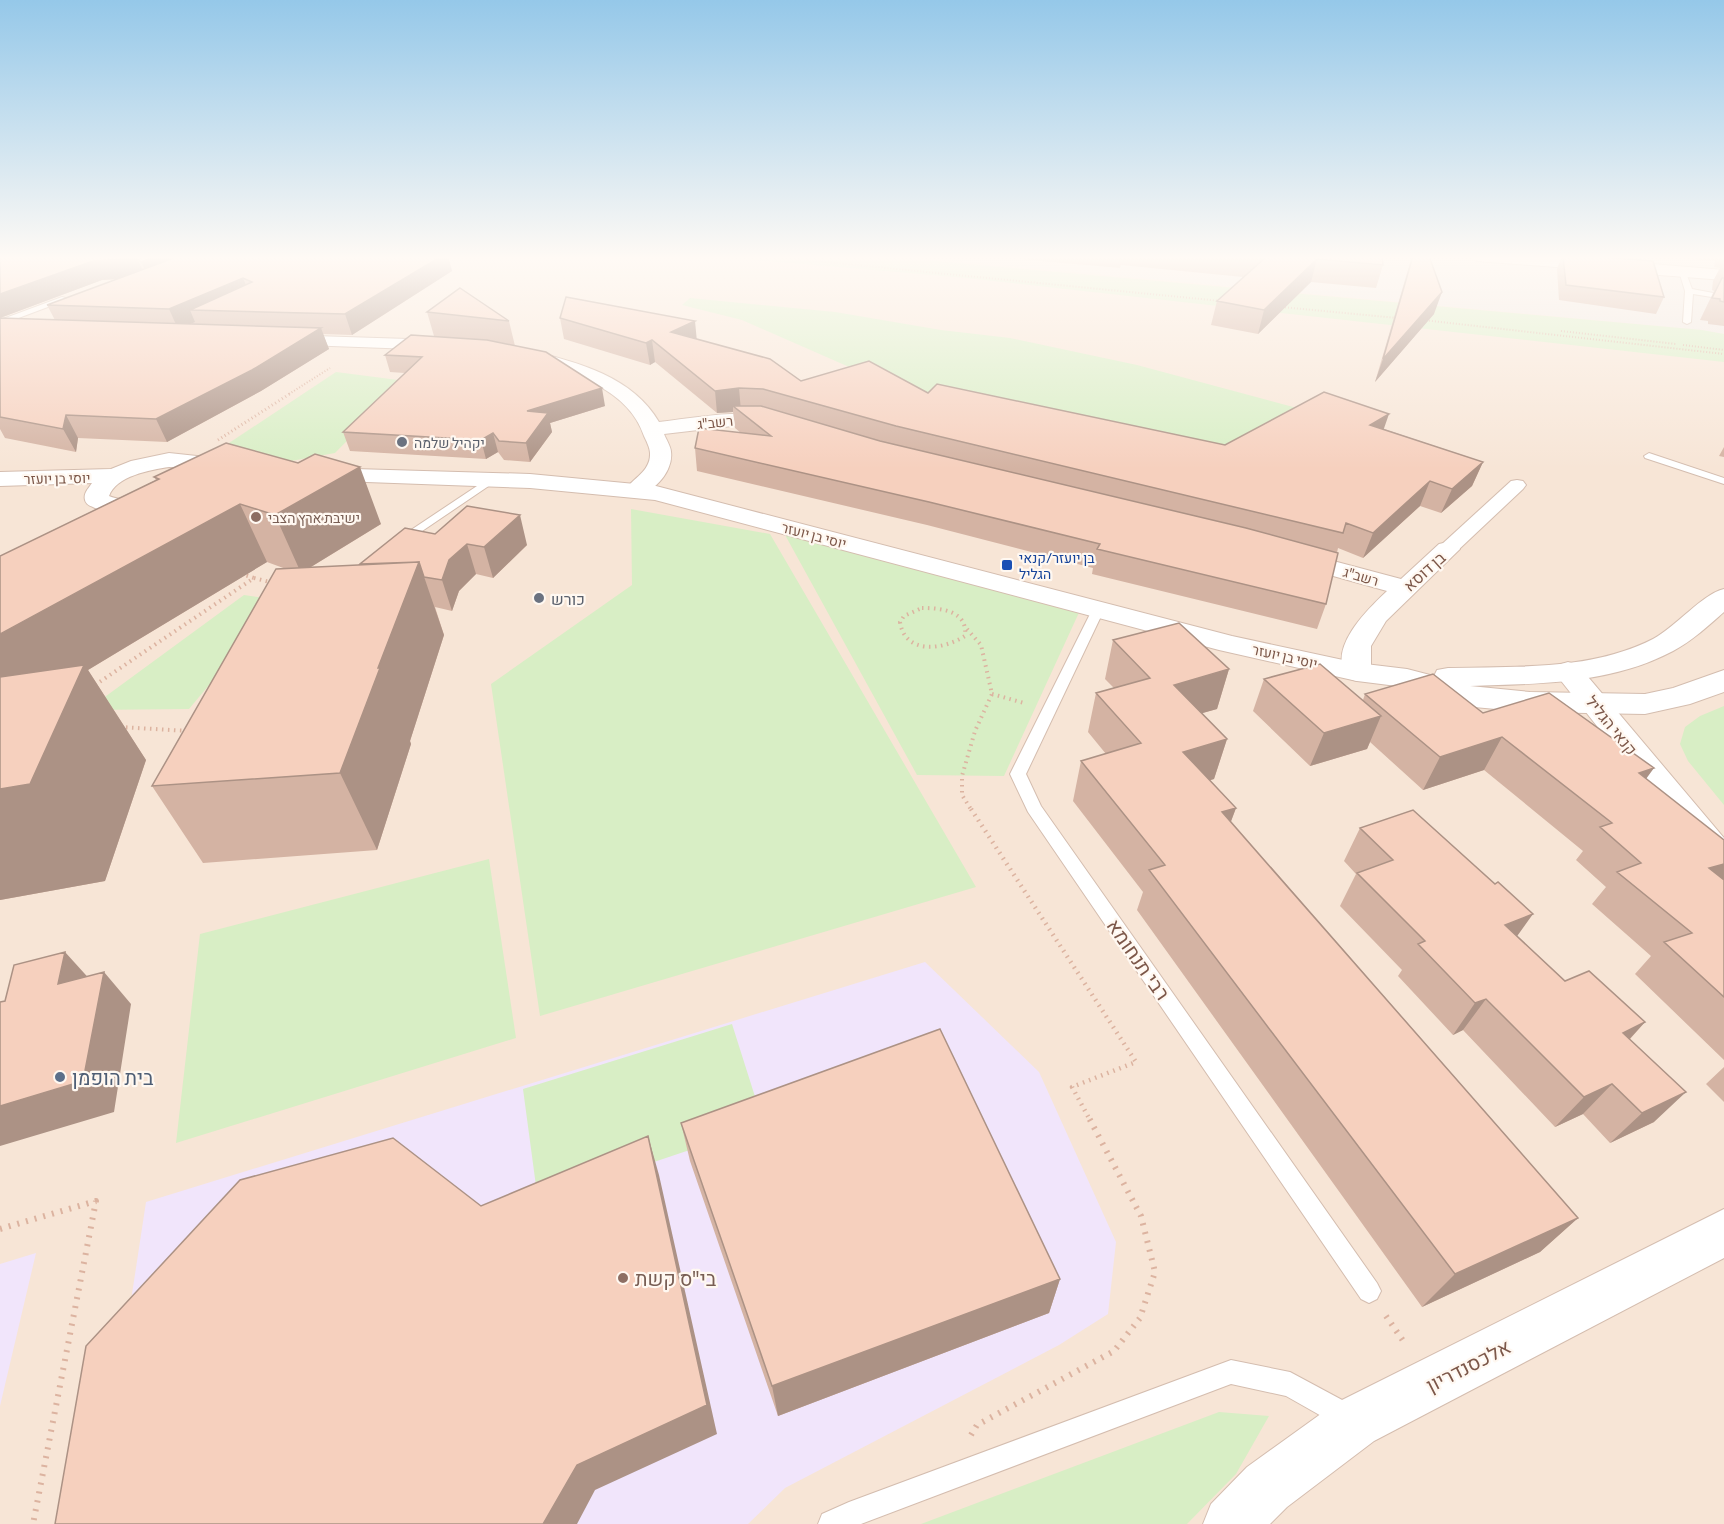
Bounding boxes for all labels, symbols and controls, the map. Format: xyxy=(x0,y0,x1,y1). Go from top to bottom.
street label: רשב"ג xyxy=(696,412,734,432)
place label: יקהיל שלמה xyxy=(414,434,485,451)
marker: יקהיל שלמה xyxy=(395,435,409,449)
street label: יוסי בן יועזר xyxy=(24,469,90,487)
place label: ישיבת ארץ הצבי xyxy=(268,509,360,526)
marker: ישיבת ארץ הצבי xyxy=(249,510,263,524)
street label: יוסי בן יועזר xyxy=(780,518,848,552)
street label: בן דוסא xyxy=(1399,547,1449,595)
place label: בן יועזר/קנאי הגליל xyxy=(1019,549,1095,582)
marker: בן יועזר/קנאי הגליל xyxy=(1000,558,1014,572)
street label: רשב"ג xyxy=(1341,563,1381,589)
place label: כורש xyxy=(551,589,585,608)
marker: כורש xyxy=(532,591,546,605)
street label: יוסי בן יועזר xyxy=(1251,640,1319,672)
street label: קנאי הגליל xyxy=(1582,692,1642,758)
street label: רבי תנחומא xyxy=(1102,914,1176,1004)
place label: בית הופמן xyxy=(72,1065,154,1089)
marker: בית הופמן xyxy=(53,1070,67,1084)
place label: בי"ס קשת xyxy=(635,1266,717,1290)
marker: בי"ס קשת xyxy=(616,1271,630,1285)
street label: אלכסנדריון xyxy=(1422,1333,1514,1397)

